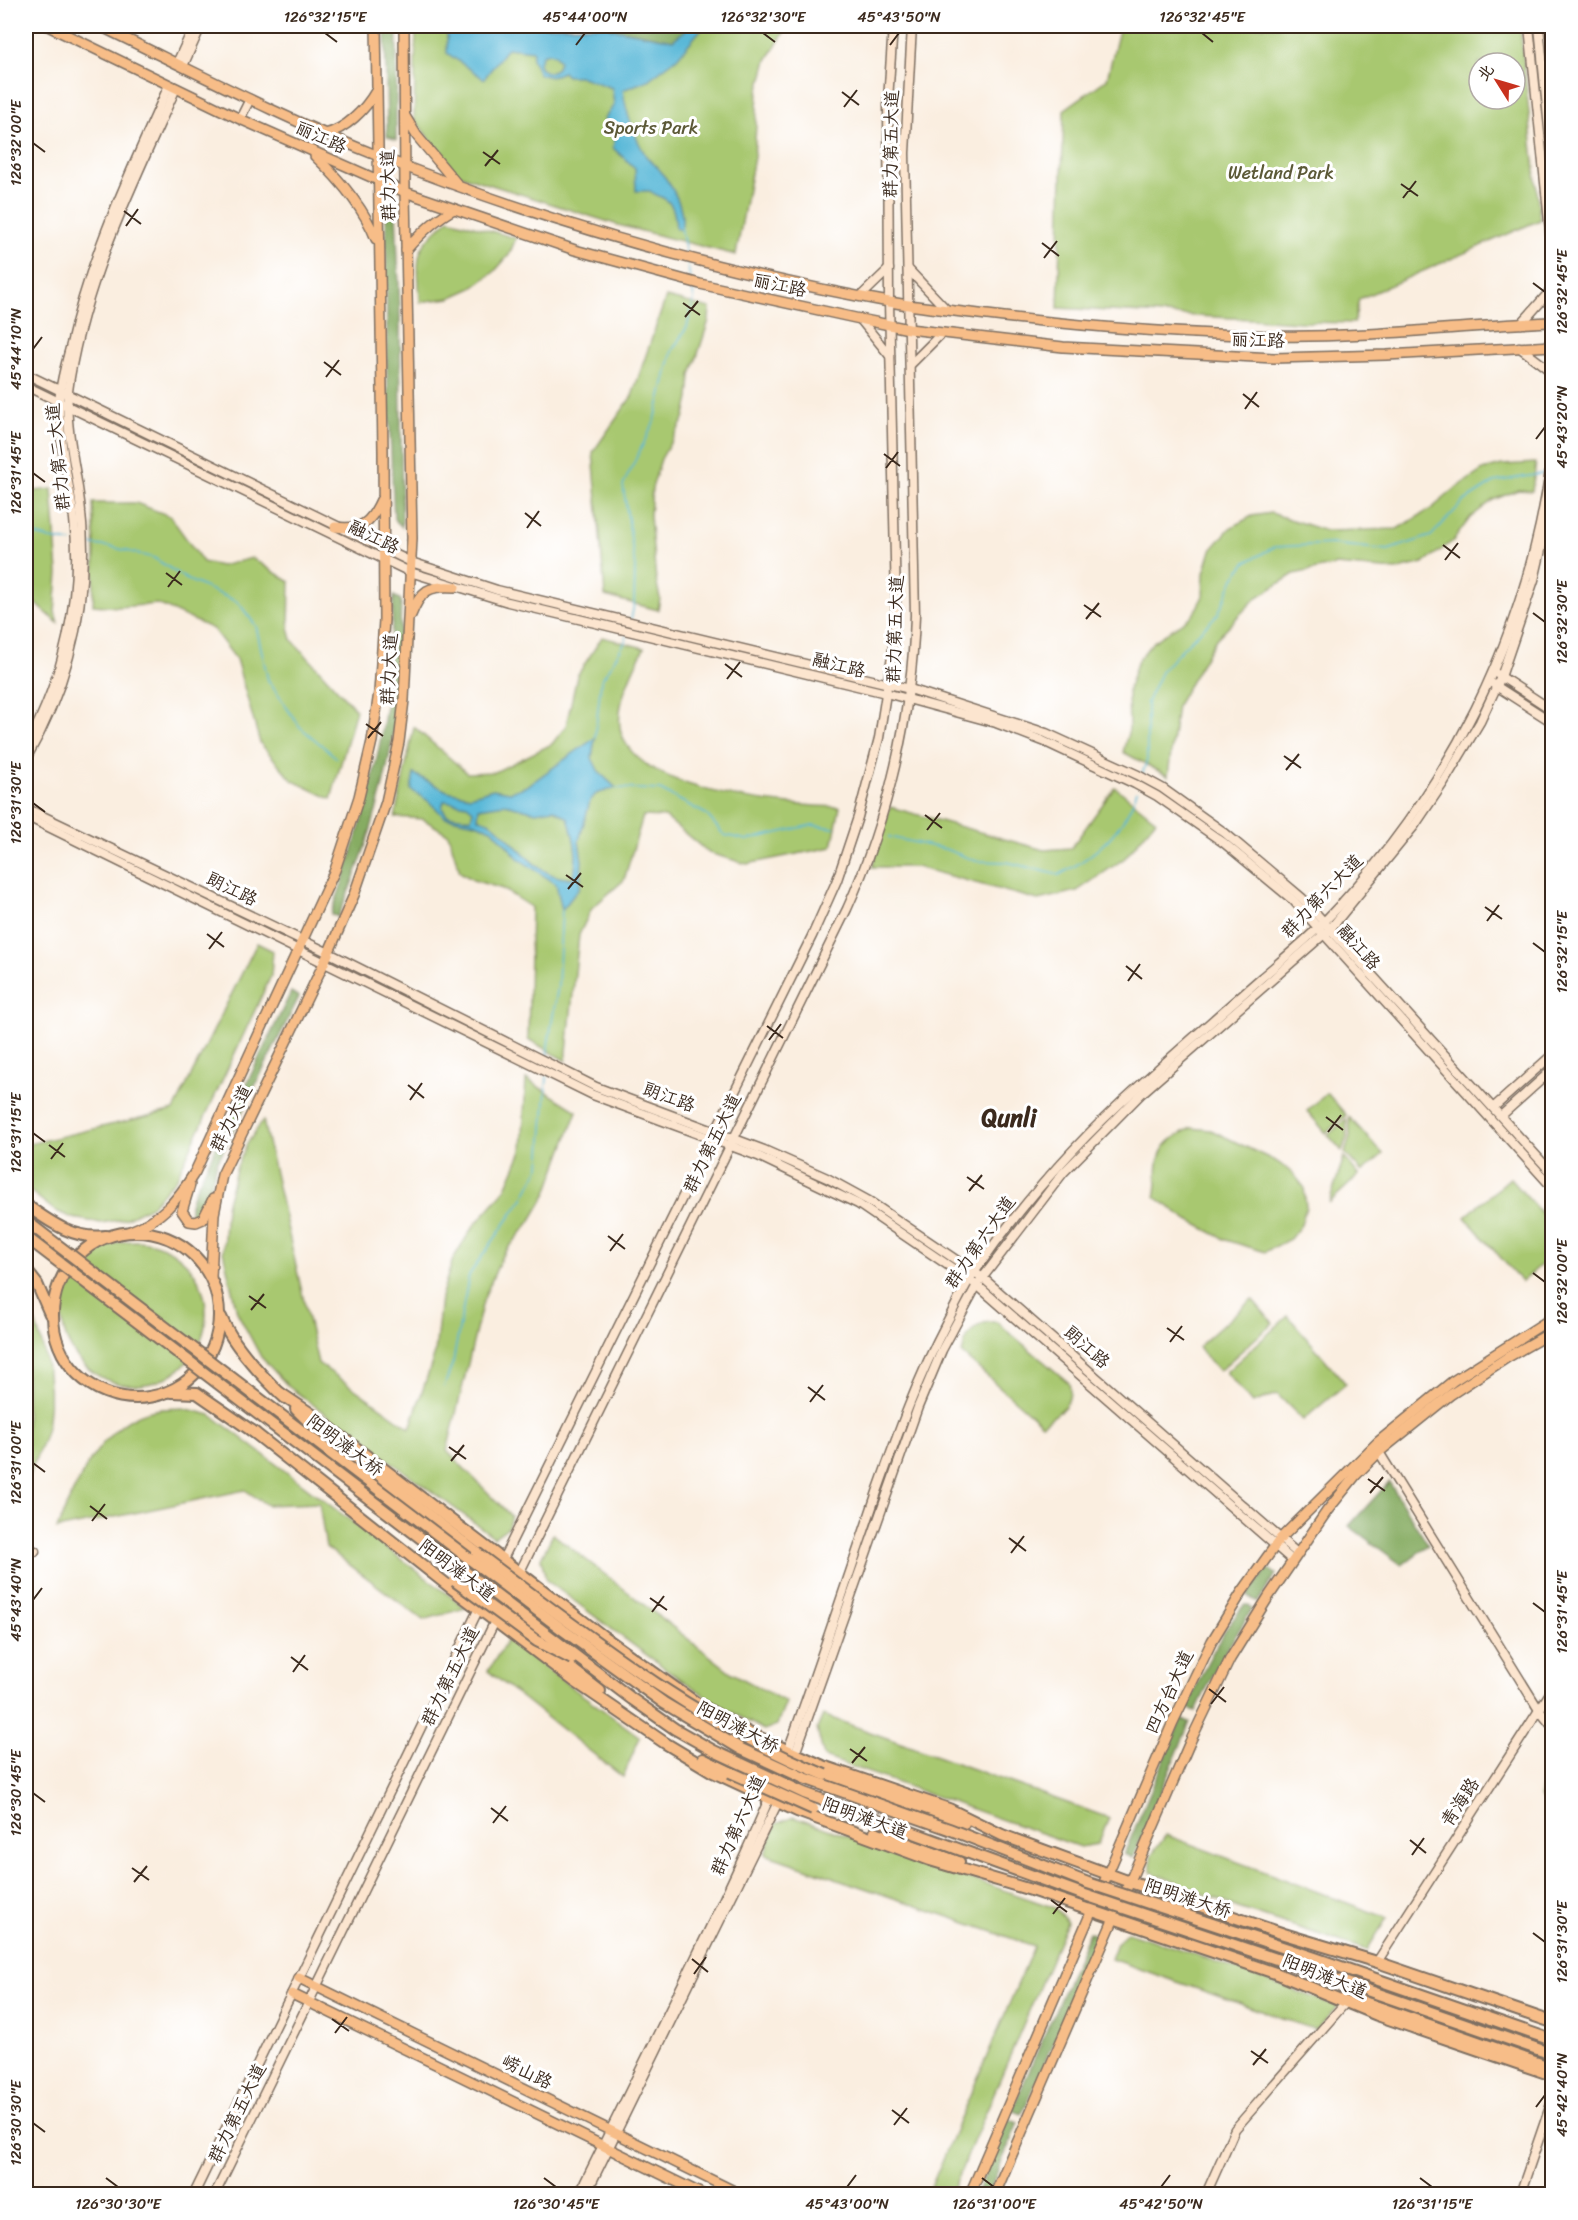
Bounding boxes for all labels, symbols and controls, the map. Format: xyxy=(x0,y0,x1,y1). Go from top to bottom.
text: 126°32'15"E xyxy=(284,4,368,30)
text: 45°44'00"N xyxy=(543,4,628,30)
text: 126°32'30"E xyxy=(721,4,807,30)
text: 45°43'50"N xyxy=(857,4,941,30)
text: 126°32'45"E xyxy=(1159,4,1246,30)
north arrow xyxy=(1467,51,1527,111)
text: 北 xyxy=(1469,57,1502,87)
street label: 群力第五大道 xyxy=(874,90,908,198)
text: 126°32'00"E xyxy=(3,98,29,186)
street label: 丽江路 xyxy=(290,111,352,163)
park label: Sports Park xyxy=(604,112,698,144)
street label: 群力大道 xyxy=(371,149,405,221)
park label: Wetland Park xyxy=(1228,157,1334,189)
text: 126°32'45"E xyxy=(1549,248,1575,335)
street label: 丽江路 xyxy=(750,264,810,306)
text: 45°44'10"N xyxy=(3,307,29,390)
street label: 丽江路 xyxy=(1230,323,1286,357)
text: 45°43'20"N xyxy=(1549,385,1575,468)
street label: 群力第二大道 xyxy=(36,402,80,512)
text: 126°31'45"E xyxy=(3,430,29,515)
street label: 融江路 xyxy=(343,511,405,563)
street label: 群力第五大道 xyxy=(877,574,913,684)
text: 126°32'30"E xyxy=(1549,578,1575,664)
street label: 群力大道 xyxy=(371,632,407,706)
street label: 融江路 xyxy=(809,643,869,687)
text: 126°31'30"E xyxy=(3,760,29,844)
street label: 群力第六大道 xyxy=(1273,846,1371,946)
street label: 朗江路 xyxy=(201,863,263,915)
text: 126°32'15"E xyxy=(1549,909,1575,993)
street label: 融江路 xyxy=(1329,916,1389,978)
street label: 朗江路 xyxy=(638,1073,700,1121)
street label: 群力大道 xyxy=(201,1079,261,1157)
street label: 群力第五大道 xyxy=(674,1087,750,1199)
text: 126°31'15"E xyxy=(3,1091,29,1173)
district label: Qunli xyxy=(982,1097,1038,1139)
street label: 群力第六大道 xyxy=(936,1189,1024,1295)
text: 126°32'00"E xyxy=(1549,1237,1575,1325)
street label: 朗江路 xyxy=(1056,1317,1118,1377)
street label: 阳明滩大桥 xyxy=(299,1405,391,1485)
text: 126°31'00"E xyxy=(3,1419,29,1505)
street label: 阳明滩大道 xyxy=(411,1530,503,1610)
text: 45°43'40"N xyxy=(3,1558,29,1642)
text: 126°31'45"E xyxy=(1549,1569,1575,1654)
street label: 群力第五大道 xyxy=(412,1620,488,1732)
street label: 四方台大道 xyxy=(1135,1644,1203,1740)
street label: 阳明滩大桥 xyxy=(691,1692,785,1762)
text: 126°30'45"E xyxy=(3,1748,29,1836)
street label: 群力第六大道 xyxy=(701,1769,775,1881)
street label: 青海路 xyxy=(1432,1771,1488,1833)
street label: 阳明滩大道 xyxy=(817,1788,913,1848)
street label: 阳明滩大桥 xyxy=(1140,1869,1236,1927)
text: 126°31'30"E xyxy=(1549,1899,1575,1983)
street label: 阳明滩大道 xyxy=(1277,1944,1373,2008)
street label: 崂山路 xyxy=(496,2046,558,2098)
text: 45°42'40"N xyxy=(1549,2052,1575,2137)
street label: 群力第五大道 xyxy=(199,2057,275,2169)
text: 126°30'30"E xyxy=(3,2079,29,2166)
text: 126°30'30"E xyxy=(75,2191,162,2217)
text: 126°30'45"E xyxy=(513,2191,601,2217)
text: 45°43'00"N xyxy=(805,2191,889,2217)
text: 126°31'00"E xyxy=(952,2191,1038,2217)
text: 45°42'50"N xyxy=(1119,2191,1204,2217)
text: 126°31'15"E xyxy=(1392,2191,1474,2217)

